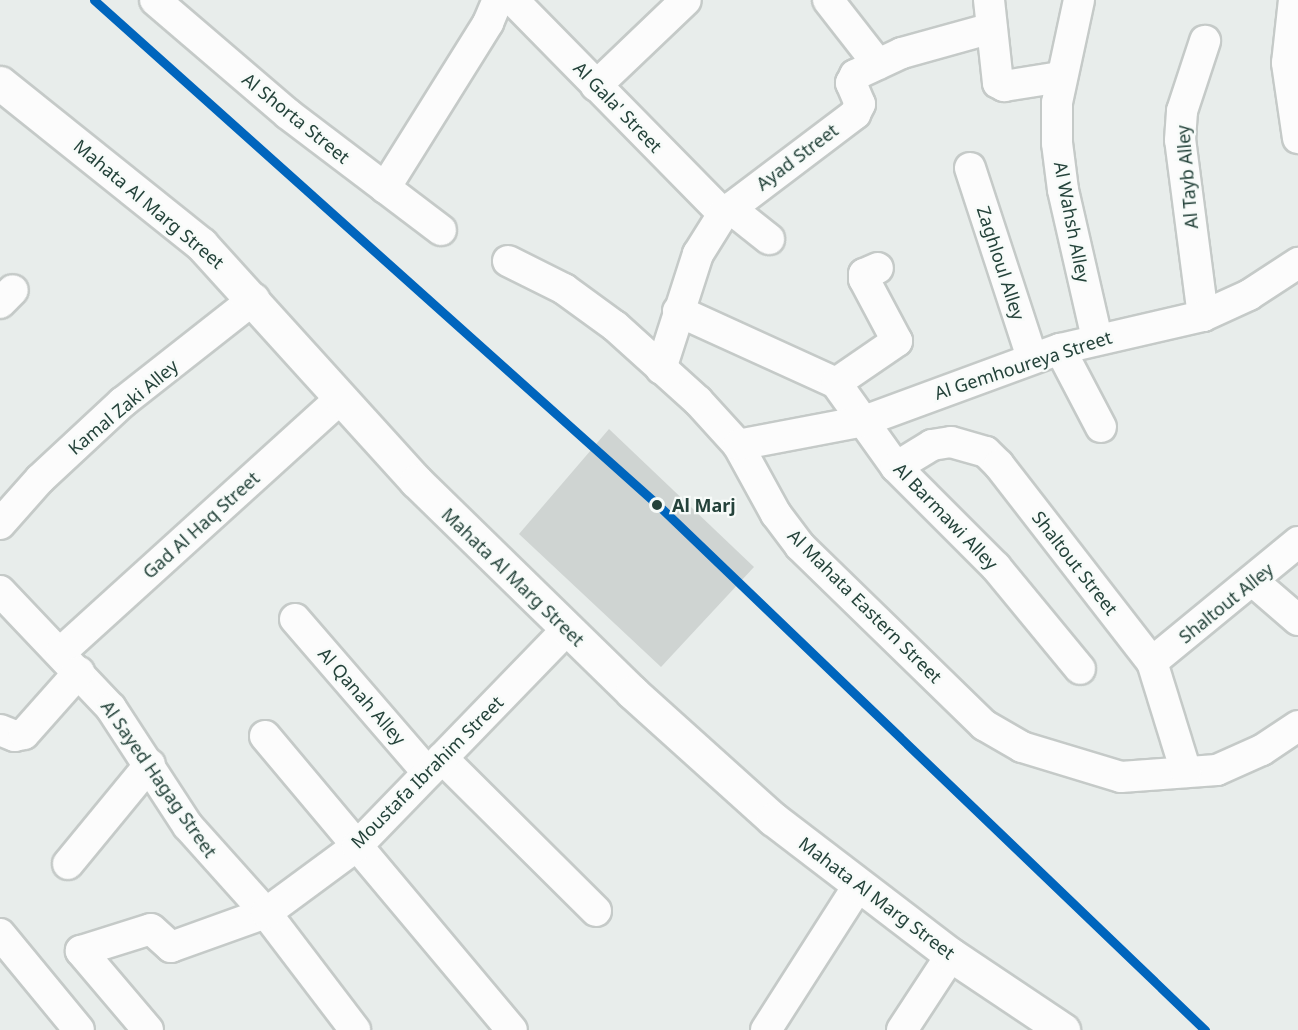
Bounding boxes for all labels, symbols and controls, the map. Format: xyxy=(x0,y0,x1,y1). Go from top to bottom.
street label: Al Gala' Street xyxy=(569,57,667,157)
street label: Al Shorta Street xyxy=(238,68,354,168)
street label: Ayad Street xyxy=(752,119,842,195)
street label: Al Tayb Alley xyxy=(1172,124,1202,230)
street label: Mahata Al Marg Street xyxy=(70,135,228,273)
street label: Al Wahsh Alley xyxy=(1050,160,1094,284)
street label: Zaghloul Alley xyxy=(972,203,1030,323)
street label: Al Gemhoureya Street xyxy=(932,326,1114,404)
street label: Kamal Zaki Alley xyxy=(64,355,182,459)
street label: Al Barmawi Alley xyxy=(890,458,1002,574)
street label: Gad Al Haq Street xyxy=(138,467,264,583)
place label: Al Marj xyxy=(672,494,736,516)
marker: Al Marj xyxy=(647,495,667,515)
street label: Mahata Al Marg Street xyxy=(437,503,589,651)
street label: Shaltout Street xyxy=(1028,507,1122,619)
street label: Al Mahata Eastern Street xyxy=(784,525,946,687)
street label: Shaltout Alley xyxy=(1174,558,1278,648)
street label: Al Qanah Alley xyxy=(314,643,410,749)
street label: Moustafa Ibrahim Street xyxy=(346,691,508,853)
street label: Al Sayed Hagag Street xyxy=(97,696,221,862)
street label: Mahata Al Marg Street xyxy=(795,832,959,964)

